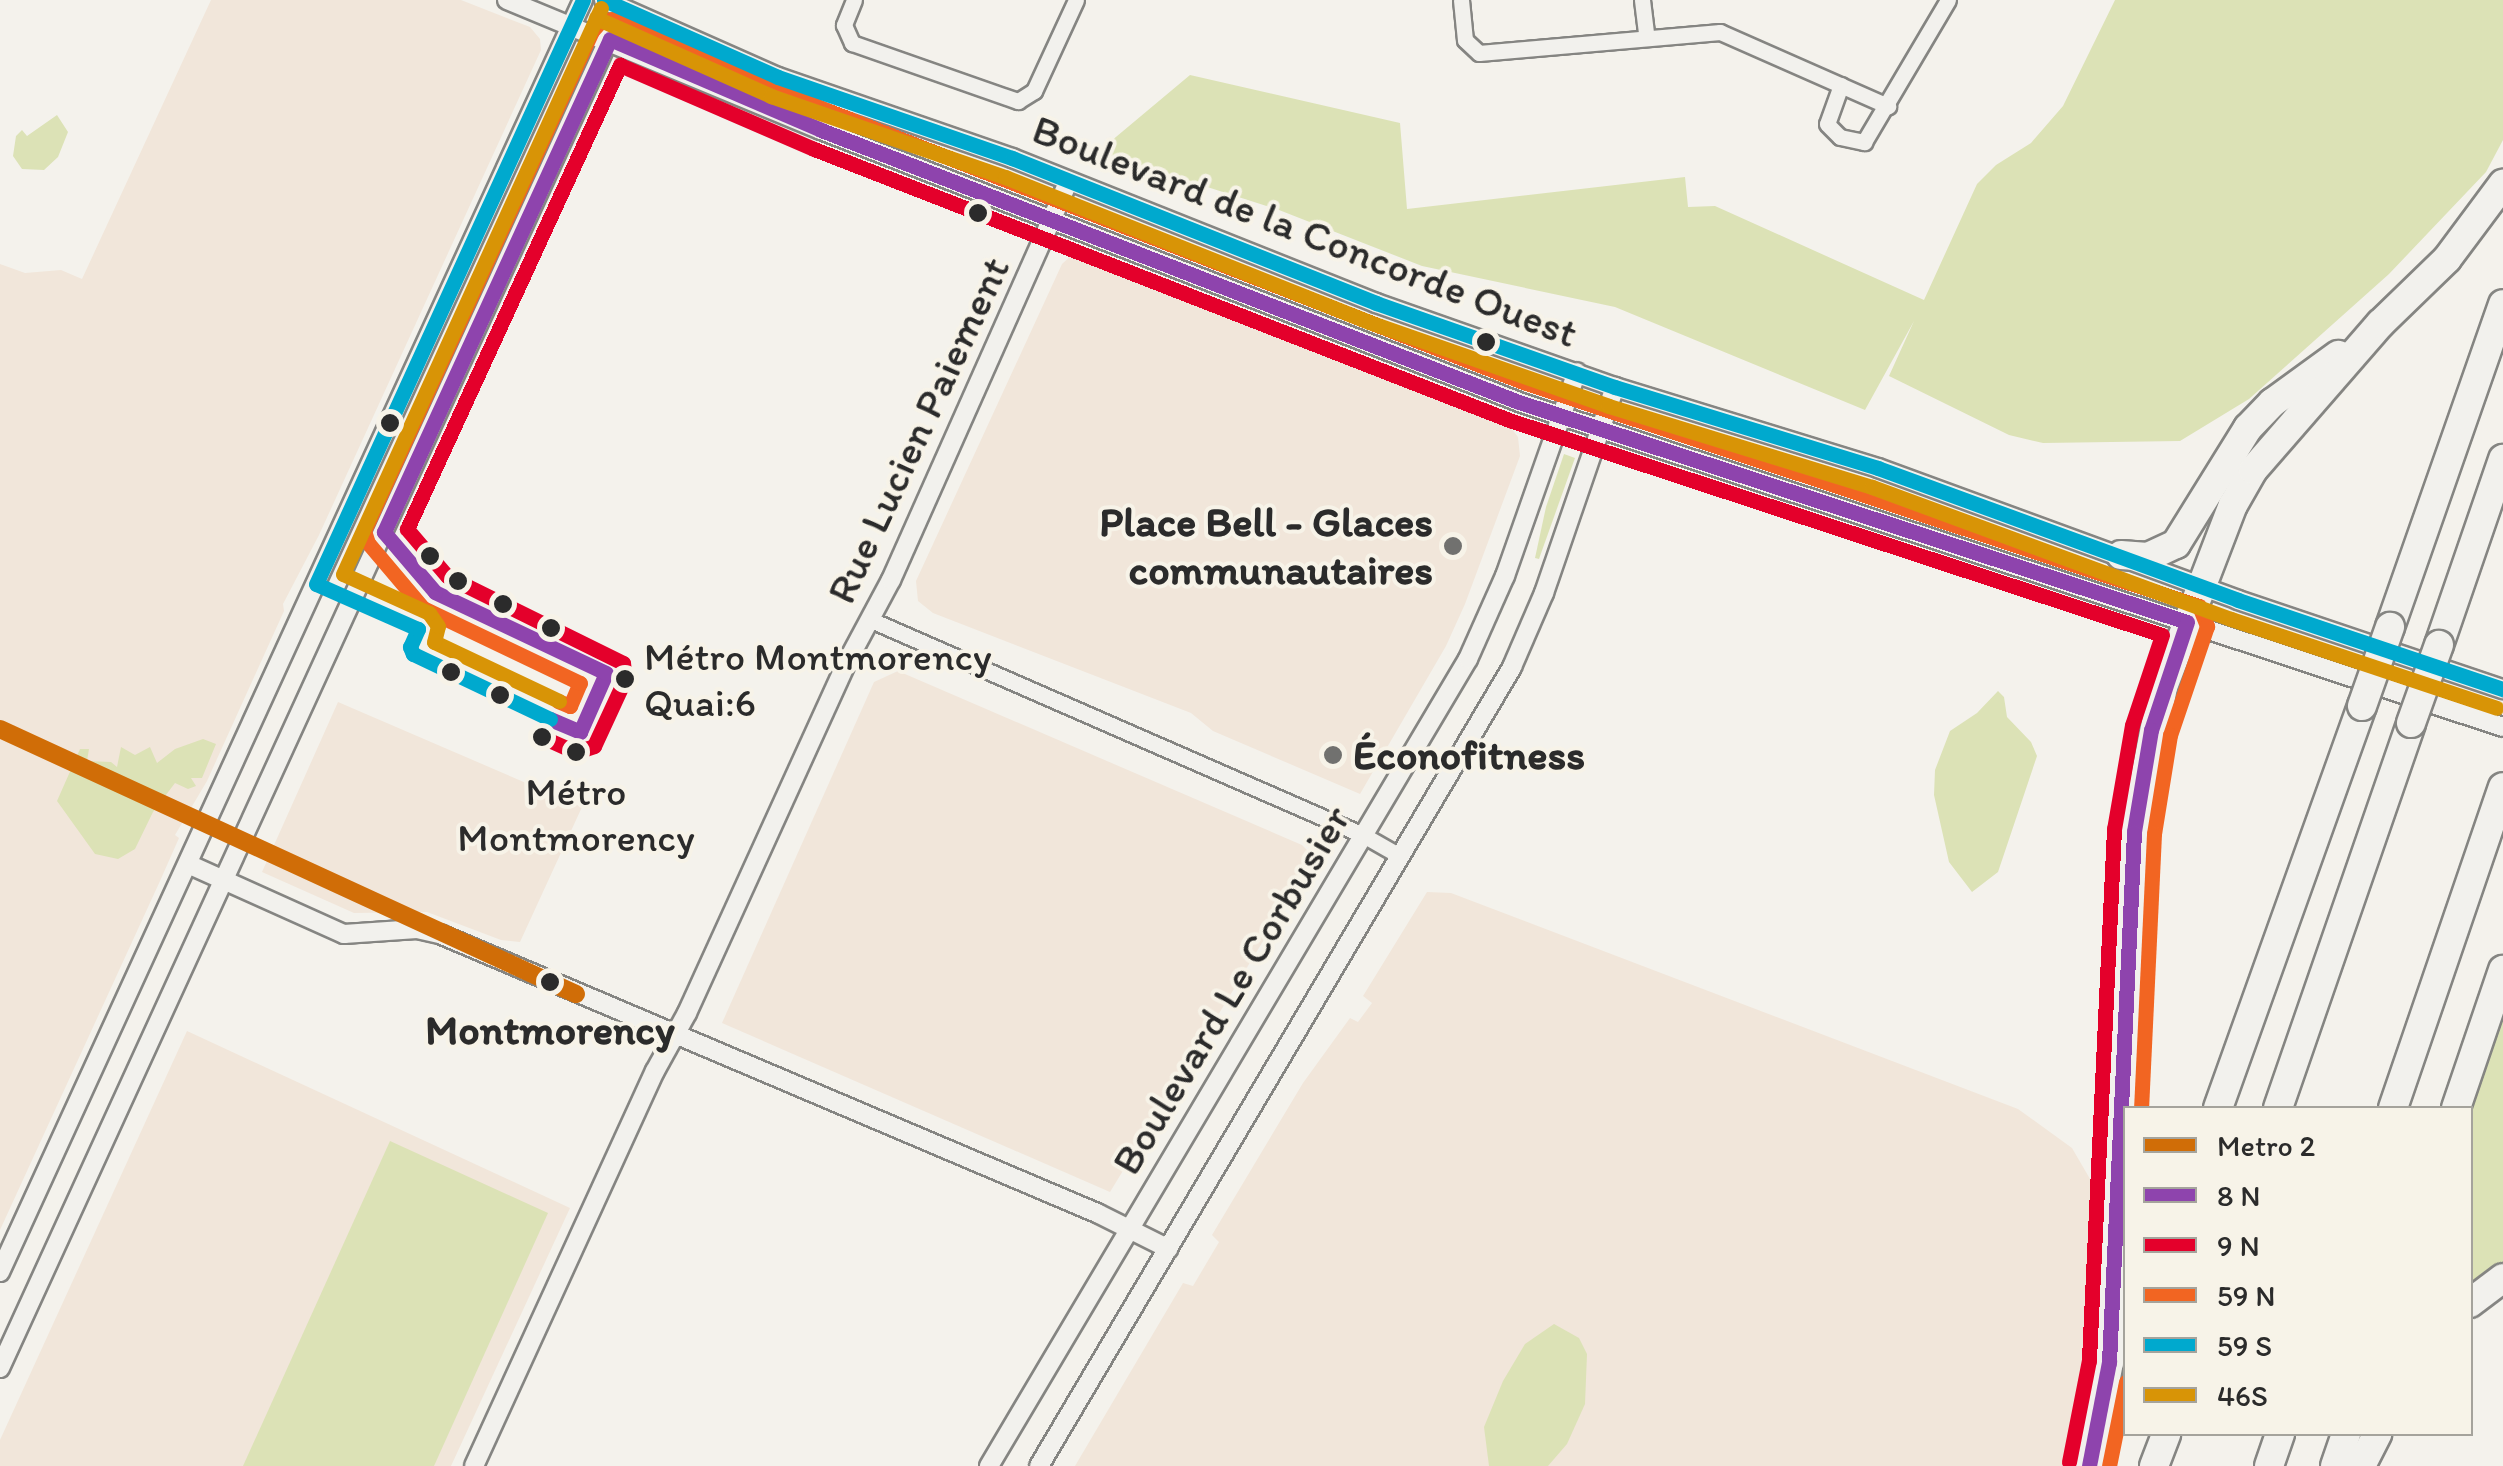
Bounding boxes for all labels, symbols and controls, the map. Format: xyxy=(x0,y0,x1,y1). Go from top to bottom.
street label: Boulevard de la Concorde Ouest xyxy=(1025,103,1585,359)
unlabelled marker xyxy=(968,203,988,223)
street label: Rue Lucien Paiement xyxy=(816,250,1020,610)
unlabelled marker xyxy=(1476,332,1496,352)
unlabelled marker xyxy=(380,413,400,433)
place label: Place Bell - Glaces communautaires xyxy=(1099,497,1433,596)
marker: Place Bell - Glaces communautaires xyxy=(1442,535,1464,557)
unlabelled marker xyxy=(420,546,440,566)
unlabelled marker xyxy=(448,571,468,591)
unlabelled marker xyxy=(493,594,513,614)
unlabelled marker xyxy=(541,618,561,638)
place label: Métro Montmorency Quai:6 xyxy=(644,632,992,726)
unlabelled marker xyxy=(441,662,461,682)
marker: Métro Montmorency Quai:6 xyxy=(615,669,635,689)
unlabelled marker xyxy=(490,685,510,705)
unlabelled marker xyxy=(532,727,552,747)
place label: Éconofitness xyxy=(1353,730,1585,780)
marker: Métro Montmorency xyxy=(566,742,586,762)
marker: Éconofitness xyxy=(1322,744,1344,766)
place label: Métro Montmorency xyxy=(457,767,695,861)
street label: Boulevard Le Corbusier xyxy=(1101,796,1361,1184)
marker: Montmorency xyxy=(533,965,567,999)
place label: Montmorency xyxy=(425,1005,675,1055)
legend xyxy=(2123,1106,2473,1436)
text: Metro 2 xyxy=(2217,1127,2315,1164)
text: 8 N xyxy=(2217,1177,2260,1214)
text: 9 N xyxy=(2217,1227,2260,1264)
text: 59 N xyxy=(2217,1277,2275,1314)
text: 59 S xyxy=(2217,1327,2272,1364)
text: 46S xyxy=(2217,1377,2268,1414)

